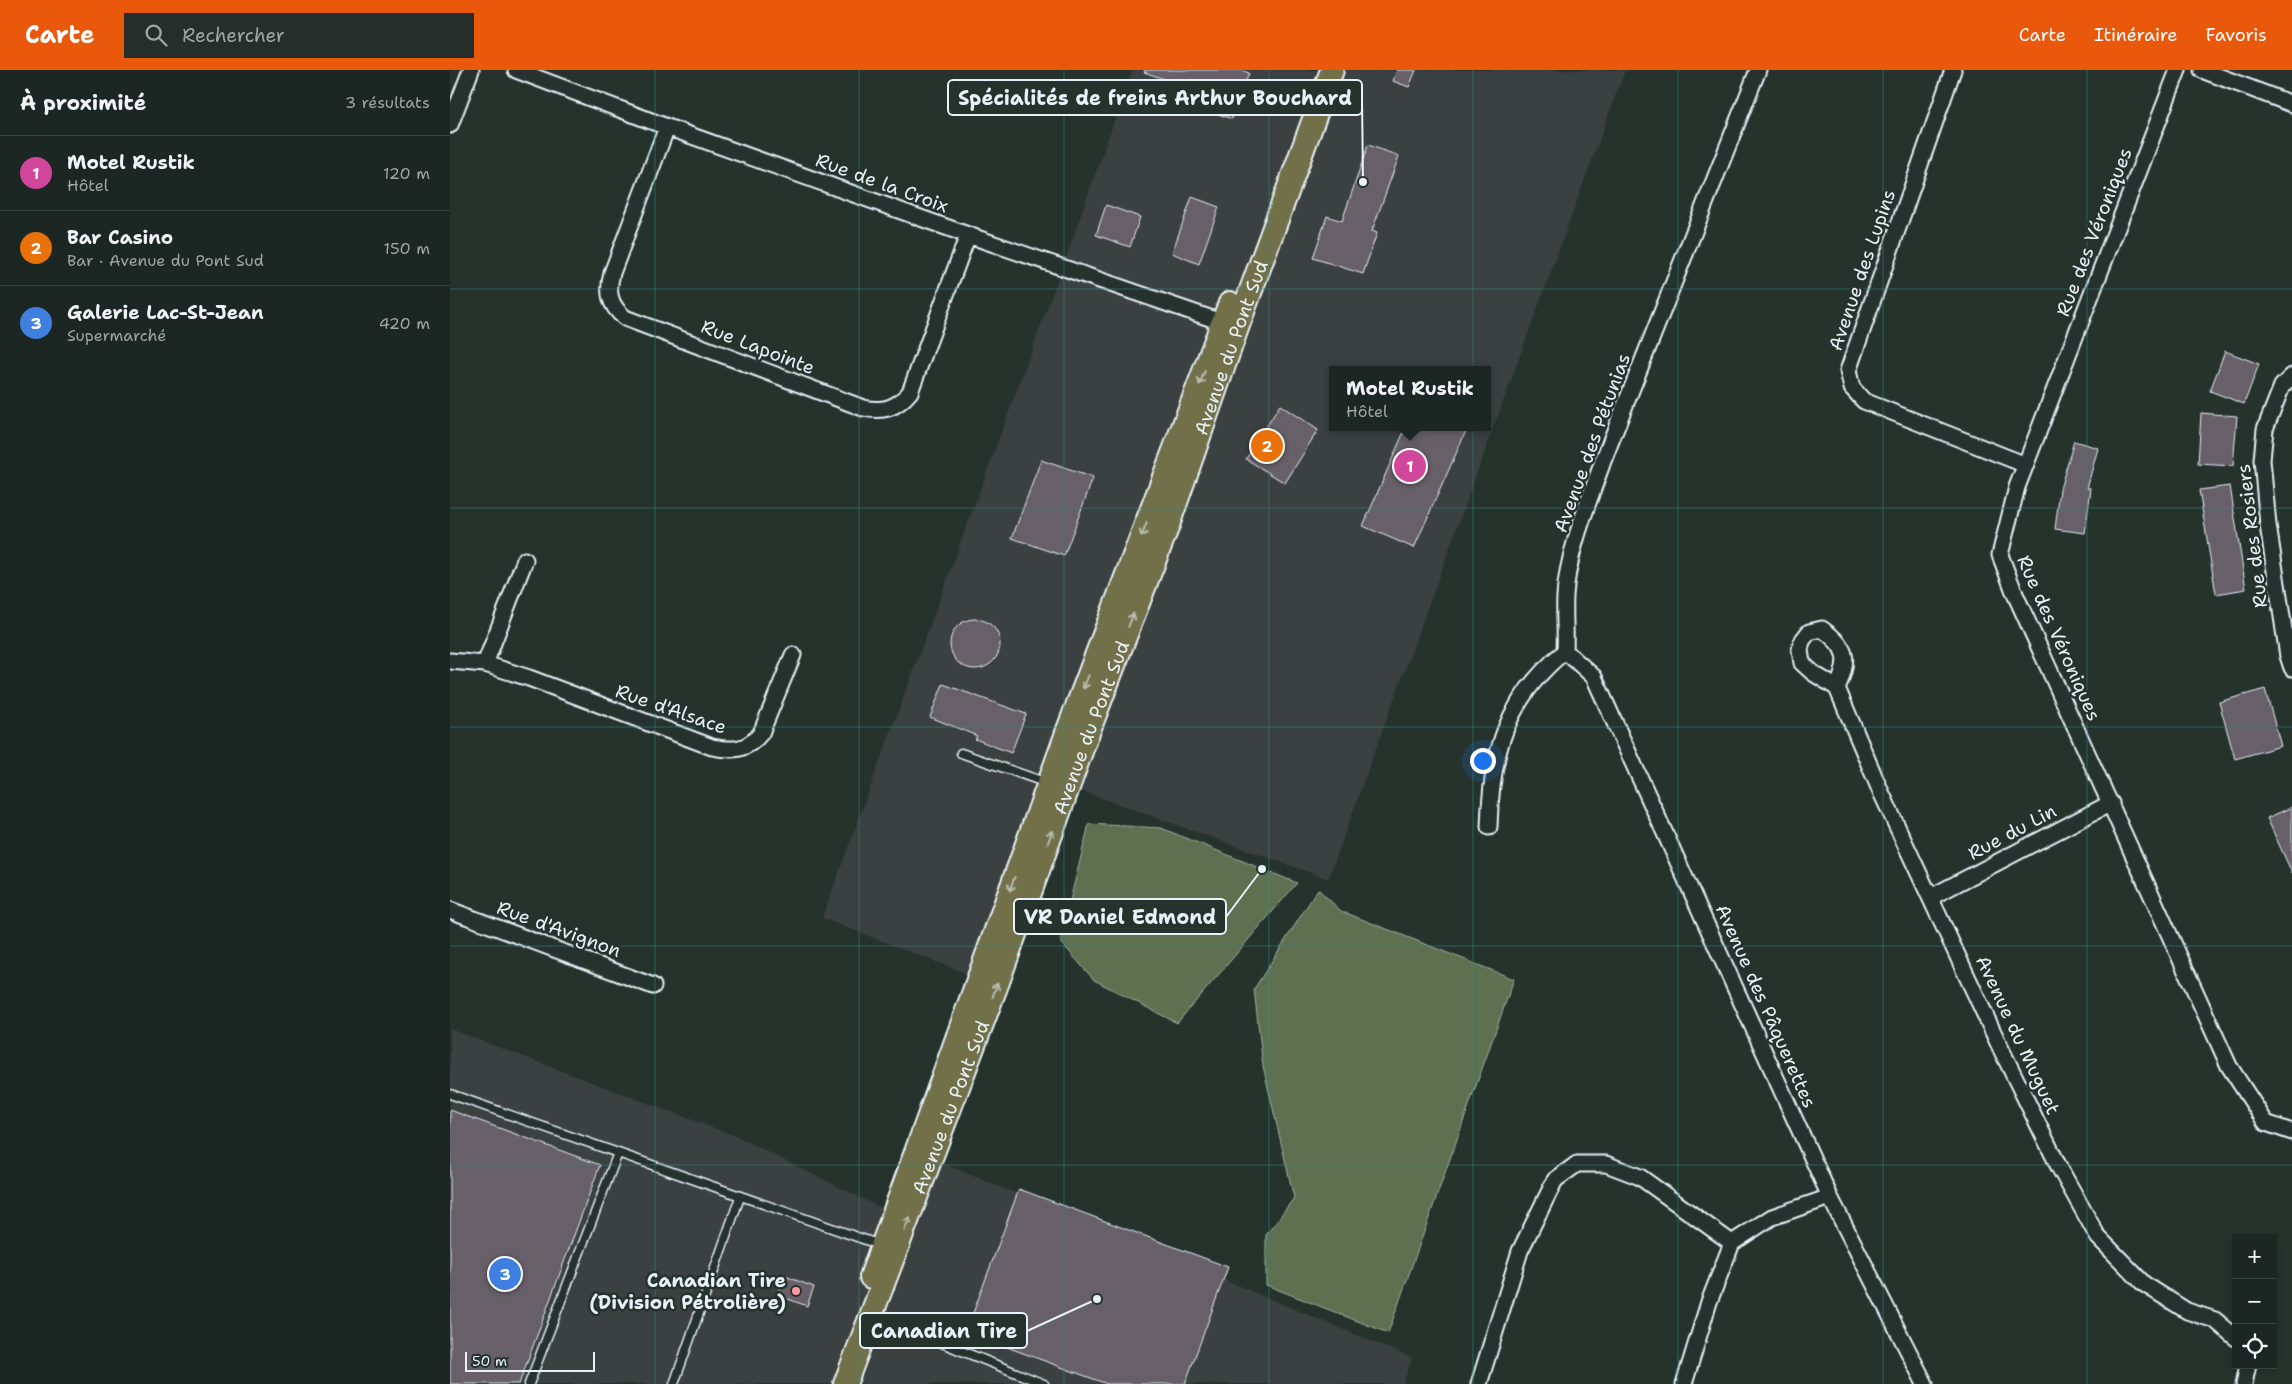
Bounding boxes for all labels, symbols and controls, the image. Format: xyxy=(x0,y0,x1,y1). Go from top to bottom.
search box xyxy=(124,13,474,58)
text: Carte xyxy=(25,19,94,51)
icon: search xyxy=(142,21,170,49)
text: Rechercher xyxy=(182,23,285,48)
text: Carte xyxy=(2019,23,2066,47)
text: Itinéraire xyxy=(2094,23,2178,47)
text: Favoris xyxy=(2206,23,2267,47)
callout: Spécialités de freins Arthur Bouchard xyxy=(948,80,1362,115)
text: Spécialités de freins Arthur Bouchard xyxy=(958,85,1352,111)
text: À proximité xyxy=(20,89,146,117)
text: 3 résultats xyxy=(345,92,430,113)
street label: Rue des Véroniques xyxy=(2050,144,2138,320)
street label: Rue de la Croix xyxy=(812,147,952,219)
text: Motel Rustik xyxy=(67,150,195,175)
text: 1 xyxy=(32,163,40,184)
text: 120 m xyxy=(383,163,430,184)
text: Hôtel xyxy=(67,175,109,196)
street label: Avenue des Lupins xyxy=(1823,186,1901,354)
text: Bar Casino xyxy=(67,225,173,250)
text: 2 xyxy=(30,238,42,259)
text: 150 m xyxy=(383,238,430,259)
text: Bar · Avenue du Pont Sud xyxy=(67,250,264,271)
street label: Avenue du Pont Sud xyxy=(1188,257,1273,438)
text: Galerie Lac-St-Jean xyxy=(67,300,264,325)
text: 3 xyxy=(30,313,42,334)
text: 420 m xyxy=(379,313,430,334)
street label: Rue Lapointe xyxy=(698,314,818,380)
text: Supermarché xyxy=(67,325,166,346)
street label: Avenue des Pétunias xyxy=(1548,350,1636,536)
popup xyxy=(1329,366,1491,431)
one-way arrow xyxy=(1196,370,1206,385)
text: Motel Rustik xyxy=(1346,376,1474,401)
text: Hôtel xyxy=(1346,401,1388,422)
pin: 2 xyxy=(1251,427,1283,465)
pin: 1 xyxy=(1394,447,1426,485)
street label: Rue des Rosiers xyxy=(2231,463,2273,609)
one-way arrow xyxy=(1139,522,1148,537)
street label: Rue des Véroniques xyxy=(2011,551,2107,725)
one-way arrow xyxy=(1127,613,1136,628)
street label: Avenue du Pont Sud xyxy=(1047,637,1135,818)
one-way arrow xyxy=(1081,674,1090,689)
street label: Rue d'Alsace xyxy=(612,678,730,740)
your location xyxy=(1470,748,1496,774)
street label: Rue du Lin xyxy=(1963,798,2061,866)
one-way arrow xyxy=(1046,830,1055,846)
one-way arrow xyxy=(1007,875,1016,891)
street label: Rue d'Avignon xyxy=(493,895,625,963)
callout: VR Daniel Edmond xyxy=(1014,899,1226,934)
street label: Avenue des Pâquerettes xyxy=(1710,900,1822,1112)
text: VR Daniel Edmond xyxy=(1024,904,1217,930)
street label: Avenue du Muguet xyxy=(1970,951,2066,1119)
one-way arrow xyxy=(991,983,1000,999)
street label: Avenue du Pont Sud xyxy=(906,1017,995,1198)
one-way arrow xyxy=(902,1217,912,1232)
map controls xyxy=(2232,1234,2277,1369)
button: + xyxy=(2232,1234,2277,1279)
pin: 3 xyxy=(489,1255,521,1293)
place label: Canadian Tire (Division Pétrolière) xyxy=(589,1268,786,1315)
button: − xyxy=(2232,1279,2277,1324)
marker: Canadian Tire (Division Pétrolière) xyxy=(790,1285,802,1297)
callout: Canadian Tire xyxy=(860,1313,1027,1348)
text: Canadian Tire xyxy=(871,1318,1017,1344)
button: locate xyxy=(2232,1324,2277,1369)
scale bar xyxy=(465,1349,595,1372)
text: 50 m xyxy=(472,1352,507,1370)

